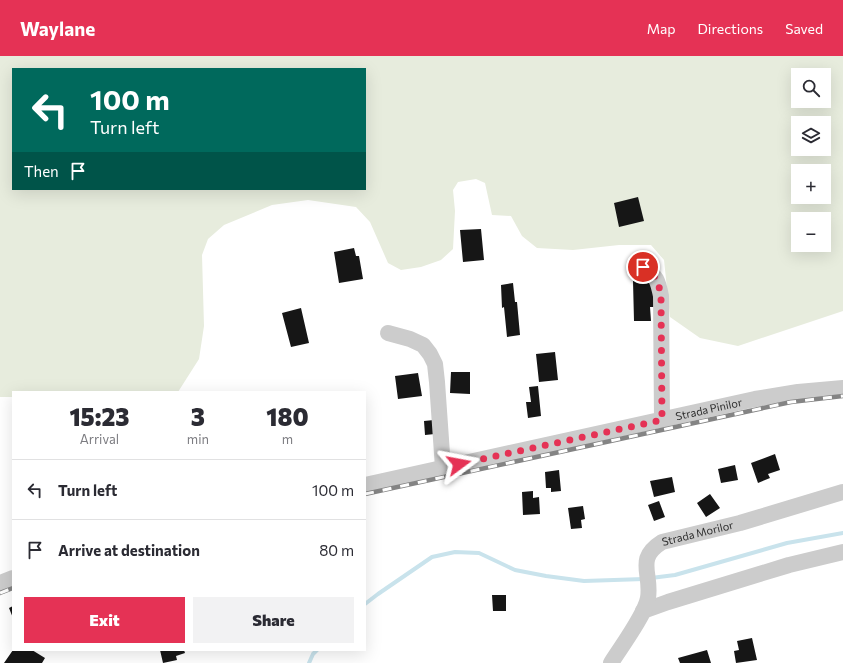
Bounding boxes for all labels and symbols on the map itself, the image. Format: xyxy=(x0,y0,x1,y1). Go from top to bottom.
pin xyxy=(626,250,660,284)
street label: Strada Pinilor xyxy=(674,395,744,422)
position arrow xyxy=(438,443,480,485)
street label: Strada Morilor xyxy=(660,518,735,548)

